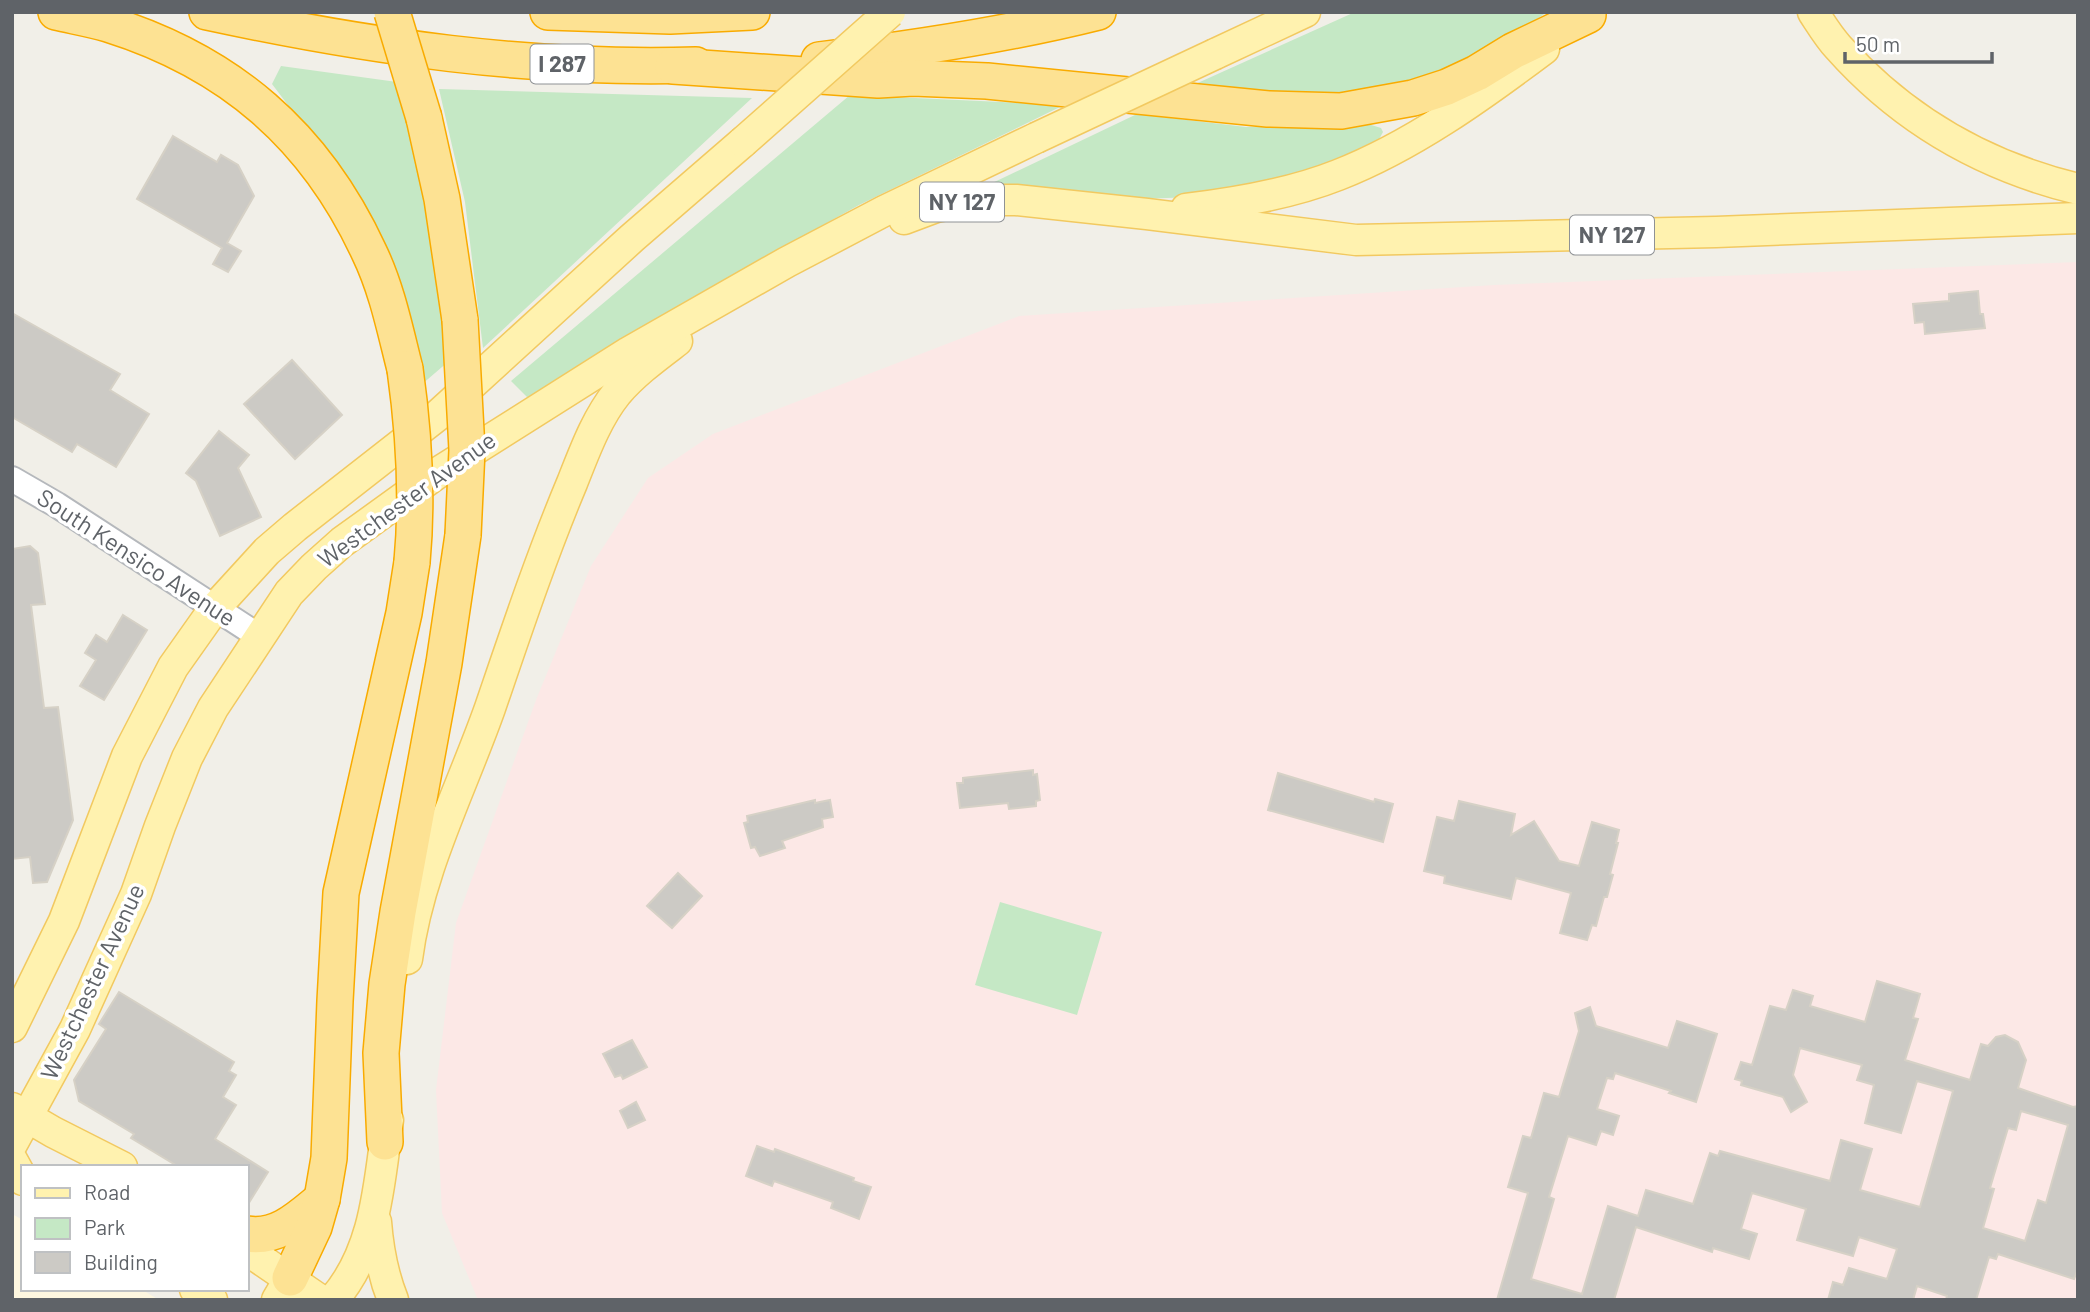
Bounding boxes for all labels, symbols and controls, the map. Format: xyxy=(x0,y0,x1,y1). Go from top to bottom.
scale bar xyxy=(1845,21,1992,65)
text: 50 m xyxy=(1856,31,1900,56)
road number: I 287 xyxy=(530,44,594,83)
road number: NY 127 xyxy=(920,182,1004,222)
road number: NY 127 xyxy=(1570,216,1654,254)
street label: Westchester Avenue xyxy=(312,425,501,573)
street label: South Kensico Avenue xyxy=(32,482,241,632)
street label: Westchester Avenue xyxy=(34,879,150,1084)
legend xyxy=(21,1165,248,1291)
text: Road xyxy=(84,1179,130,1204)
text: Park xyxy=(84,1214,125,1239)
text: Building xyxy=(84,1249,158,1274)

